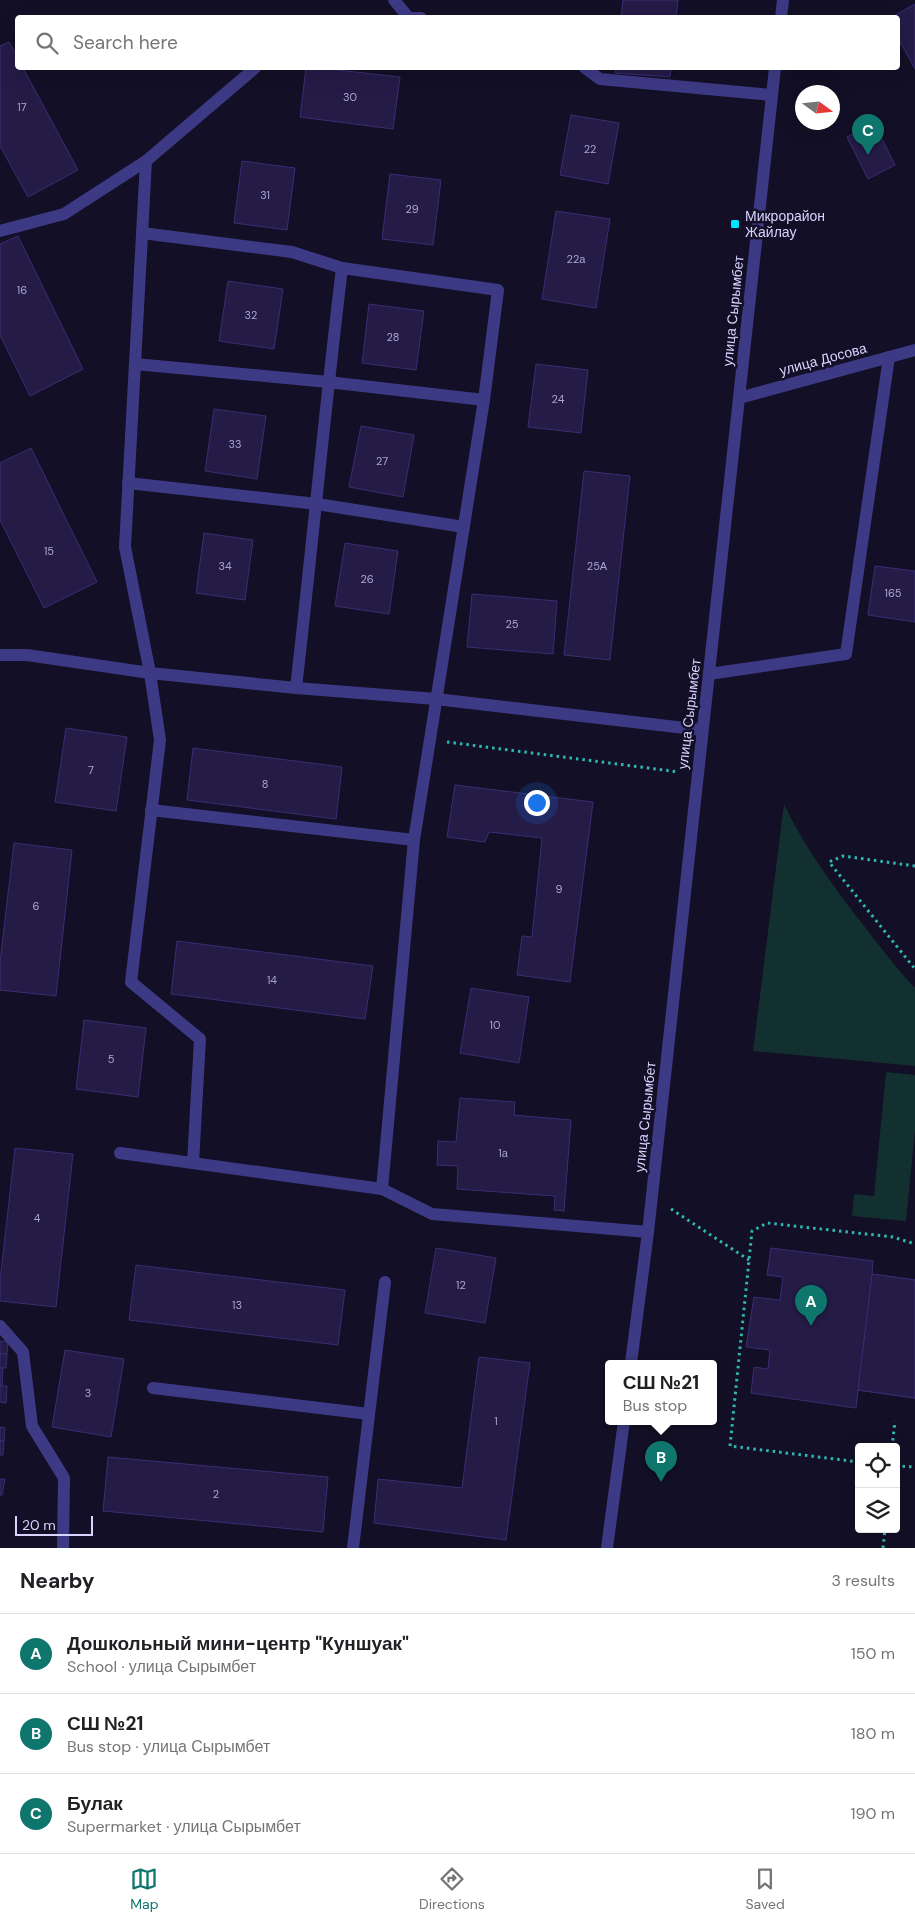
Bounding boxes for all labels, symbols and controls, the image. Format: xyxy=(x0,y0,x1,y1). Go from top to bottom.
search box xyxy=(15,15,900,70)
icon: search xyxy=(33,29,61,57)
text: Search here xyxy=(73,30,178,55)
north arrow xyxy=(795,85,840,130)
house number: 30 xyxy=(343,90,357,104)
house number: 17 xyxy=(17,100,27,114)
pin: C xyxy=(852,114,884,155)
house number: 22 xyxy=(584,142,596,156)
house number: 31 xyxy=(260,188,270,202)
house number: 29 xyxy=(405,202,419,216)
place label: Микрорайон Жайлау xyxy=(745,207,825,241)
marker: Микрорайон Жайлау xyxy=(729,218,741,230)
house number: 22а xyxy=(567,252,586,266)
street label: улица Сырымбет xyxy=(718,254,748,367)
house number: 16 xyxy=(17,283,27,297)
house number: 32 xyxy=(245,308,257,322)
house number: 28 xyxy=(387,330,399,344)
street label: улица Досова xyxy=(777,339,869,379)
house number: 24 xyxy=(552,392,565,406)
house number: 33 xyxy=(228,437,242,451)
house number: 27 xyxy=(376,454,388,468)
house number: 15 xyxy=(44,544,54,558)
house number: 34 xyxy=(218,559,232,573)
house number: 25А xyxy=(587,559,608,573)
house number: 26 xyxy=(360,572,374,586)
house number: 165 xyxy=(885,586,902,600)
house number: 25 xyxy=(505,617,519,631)
street label: улица Сырымбет xyxy=(673,657,705,770)
house number: 7 xyxy=(88,763,94,777)
house number: 8 xyxy=(262,777,268,791)
your location xyxy=(524,790,550,816)
house number: 9 xyxy=(556,882,563,896)
house number: 6 xyxy=(33,899,40,913)
house number: 14 xyxy=(267,973,277,987)
house number: 10 xyxy=(490,1018,500,1032)
house number: 5 xyxy=(108,1052,115,1066)
street label: улица Сырымбет xyxy=(630,1060,660,1173)
house number: 1а xyxy=(498,1146,509,1160)
house number: 4 xyxy=(34,1211,41,1225)
house number: 12 xyxy=(456,1278,466,1292)
pin: A xyxy=(795,1285,827,1326)
house number: 13 xyxy=(232,1298,242,1312)
popup xyxy=(605,1360,717,1425)
text: СШ №21 xyxy=(623,1370,699,1395)
house number: 3 xyxy=(85,1386,91,1400)
text: Bus stop xyxy=(623,1395,687,1416)
house number: 1 xyxy=(494,1414,498,1428)
pin: B xyxy=(645,1441,677,1482)
map controls xyxy=(855,1443,900,1533)
button: locate xyxy=(855,1443,900,1488)
house number: 2 xyxy=(213,1487,219,1501)
button: layers xyxy=(855,1488,900,1533)
scale bar xyxy=(15,1513,92,1536)
text: 20 m xyxy=(22,1516,56,1534)
text: Nearby xyxy=(20,1567,94,1595)
text: 3 results xyxy=(832,1570,895,1591)
text: Дошкольный мини-центр "Куншуак" xyxy=(67,1631,409,1656)
text: A xyxy=(30,1643,42,1664)
text: 150 m xyxy=(851,1643,895,1664)
text: School · улица Сырымбет xyxy=(67,1656,256,1677)
text: СШ №21 xyxy=(67,1711,143,1736)
text: B xyxy=(31,1723,41,1744)
text: 180 m xyxy=(851,1723,895,1744)
text: Bus stop · улица Сырымбет xyxy=(67,1736,270,1757)
text: Булак xyxy=(67,1791,123,1816)
text: C xyxy=(30,1803,42,1824)
text: 190 m xyxy=(851,1803,895,1824)
text: Supermarket · улица Сырымбет xyxy=(67,1816,301,1837)
tab: Map xyxy=(130,1865,158,1913)
tab: Directions xyxy=(419,1865,485,1913)
tab: Saved xyxy=(745,1865,785,1913)

